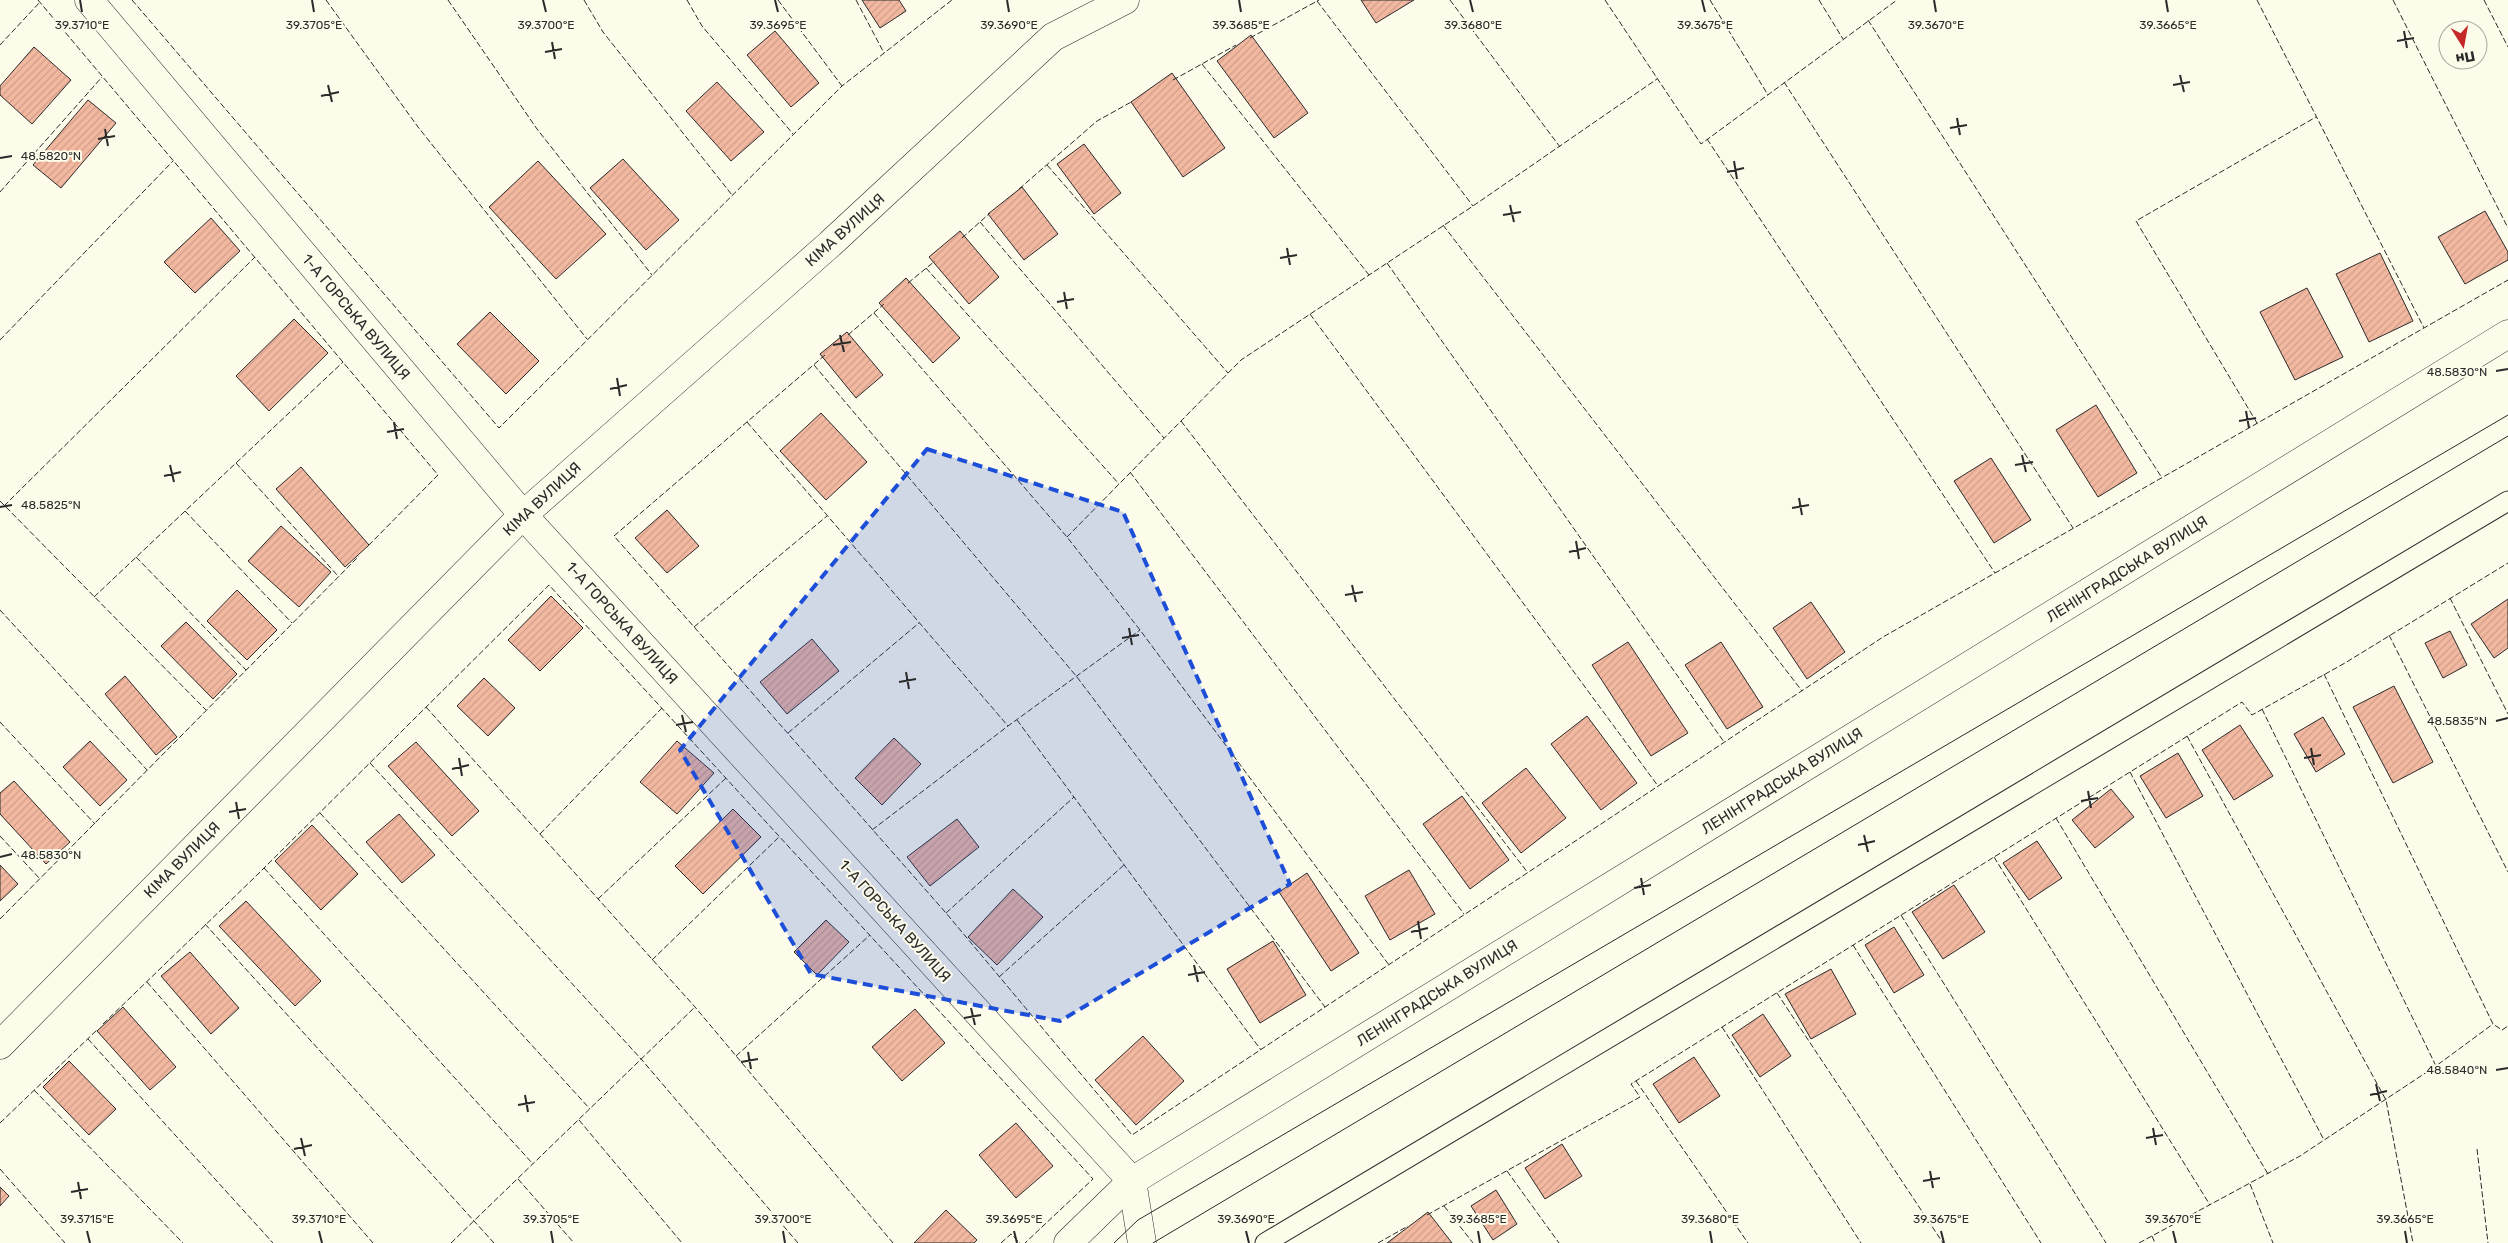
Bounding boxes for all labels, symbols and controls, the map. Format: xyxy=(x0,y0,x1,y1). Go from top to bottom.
text: 39.3710°E xyxy=(55,18,109,32)
text: 39.3705°E xyxy=(286,18,342,32)
text: 39.3700°E xyxy=(517,18,575,32)
text: 39.3695°E xyxy=(749,18,807,32)
text: 39.3690°E xyxy=(980,18,1038,32)
text: 39.3685°E xyxy=(1212,18,1270,32)
text: 39.3680°E xyxy=(1444,18,1502,32)
text: 39.3675°E xyxy=(1677,18,1733,32)
text: 39.3670°E xyxy=(1908,18,1964,32)
text: 39.3665°E xyxy=(2139,18,2197,32)
north arrow xyxy=(2438,20,2488,70)
text: Пн xyxy=(2454,47,2477,67)
text: 48.5820°N xyxy=(21,149,81,163)
street label: КІМА ВУЛИЦЯ xyxy=(802,190,888,270)
street label: 1-А ГОРСЬКА ВУЛИЦЯ xyxy=(298,251,414,383)
text: 48.5830°N xyxy=(2427,365,2487,379)
street label: КІМА ВУЛИЦЯ xyxy=(499,458,585,540)
text: 48.5825°N xyxy=(21,498,81,512)
street label: ЛЕНІНГРАДСЬКА ВУЛИЦЯ xyxy=(2043,512,2211,626)
street label: 1-А ГОРСЬКА ВУЛИЦЯ xyxy=(562,558,682,688)
text: 48.5835°N xyxy=(2427,714,2487,728)
street label: ЛЕНІНГРАДСЬКА ВУЛИЦЯ xyxy=(1698,724,1866,838)
street label: КІМА ВУЛИЦЯ xyxy=(140,818,224,902)
text: 48.5830°N xyxy=(21,848,81,862)
street label: 1-А ГОРСЬКА ВУЛИЦЯ xyxy=(835,856,955,986)
street label: ЛЕНІНГРАДСЬКА ВУЛИЦЯ xyxy=(1353,936,1521,1050)
text: 48.5840°N xyxy=(2427,1063,2487,1077)
text: 39.3715°E xyxy=(60,1212,114,1226)
text: 39.3710°E xyxy=(292,1212,346,1226)
text: 39.3705°E xyxy=(523,1212,579,1226)
text: 39.3700°E xyxy=(754,1212,812,1226)
text: 39.3695°E xyxy=(985,1212,1043,1226)
text: 39.3690°E xyxy=(1217,1212,1275,1226)
text: 39.3685°E xyxy=(1449,1212,1507,1226)
text: 39.3680°E xyxy=(1681,1212,1739,1226)
text: 39.3675°E xyxy=(1913,1212,1969,1226)
text: 39.3670°E xyxy=(2145,1212,2201,1226)
text: 39.3665°E xyxy=(2376,1212,2434,1226)

